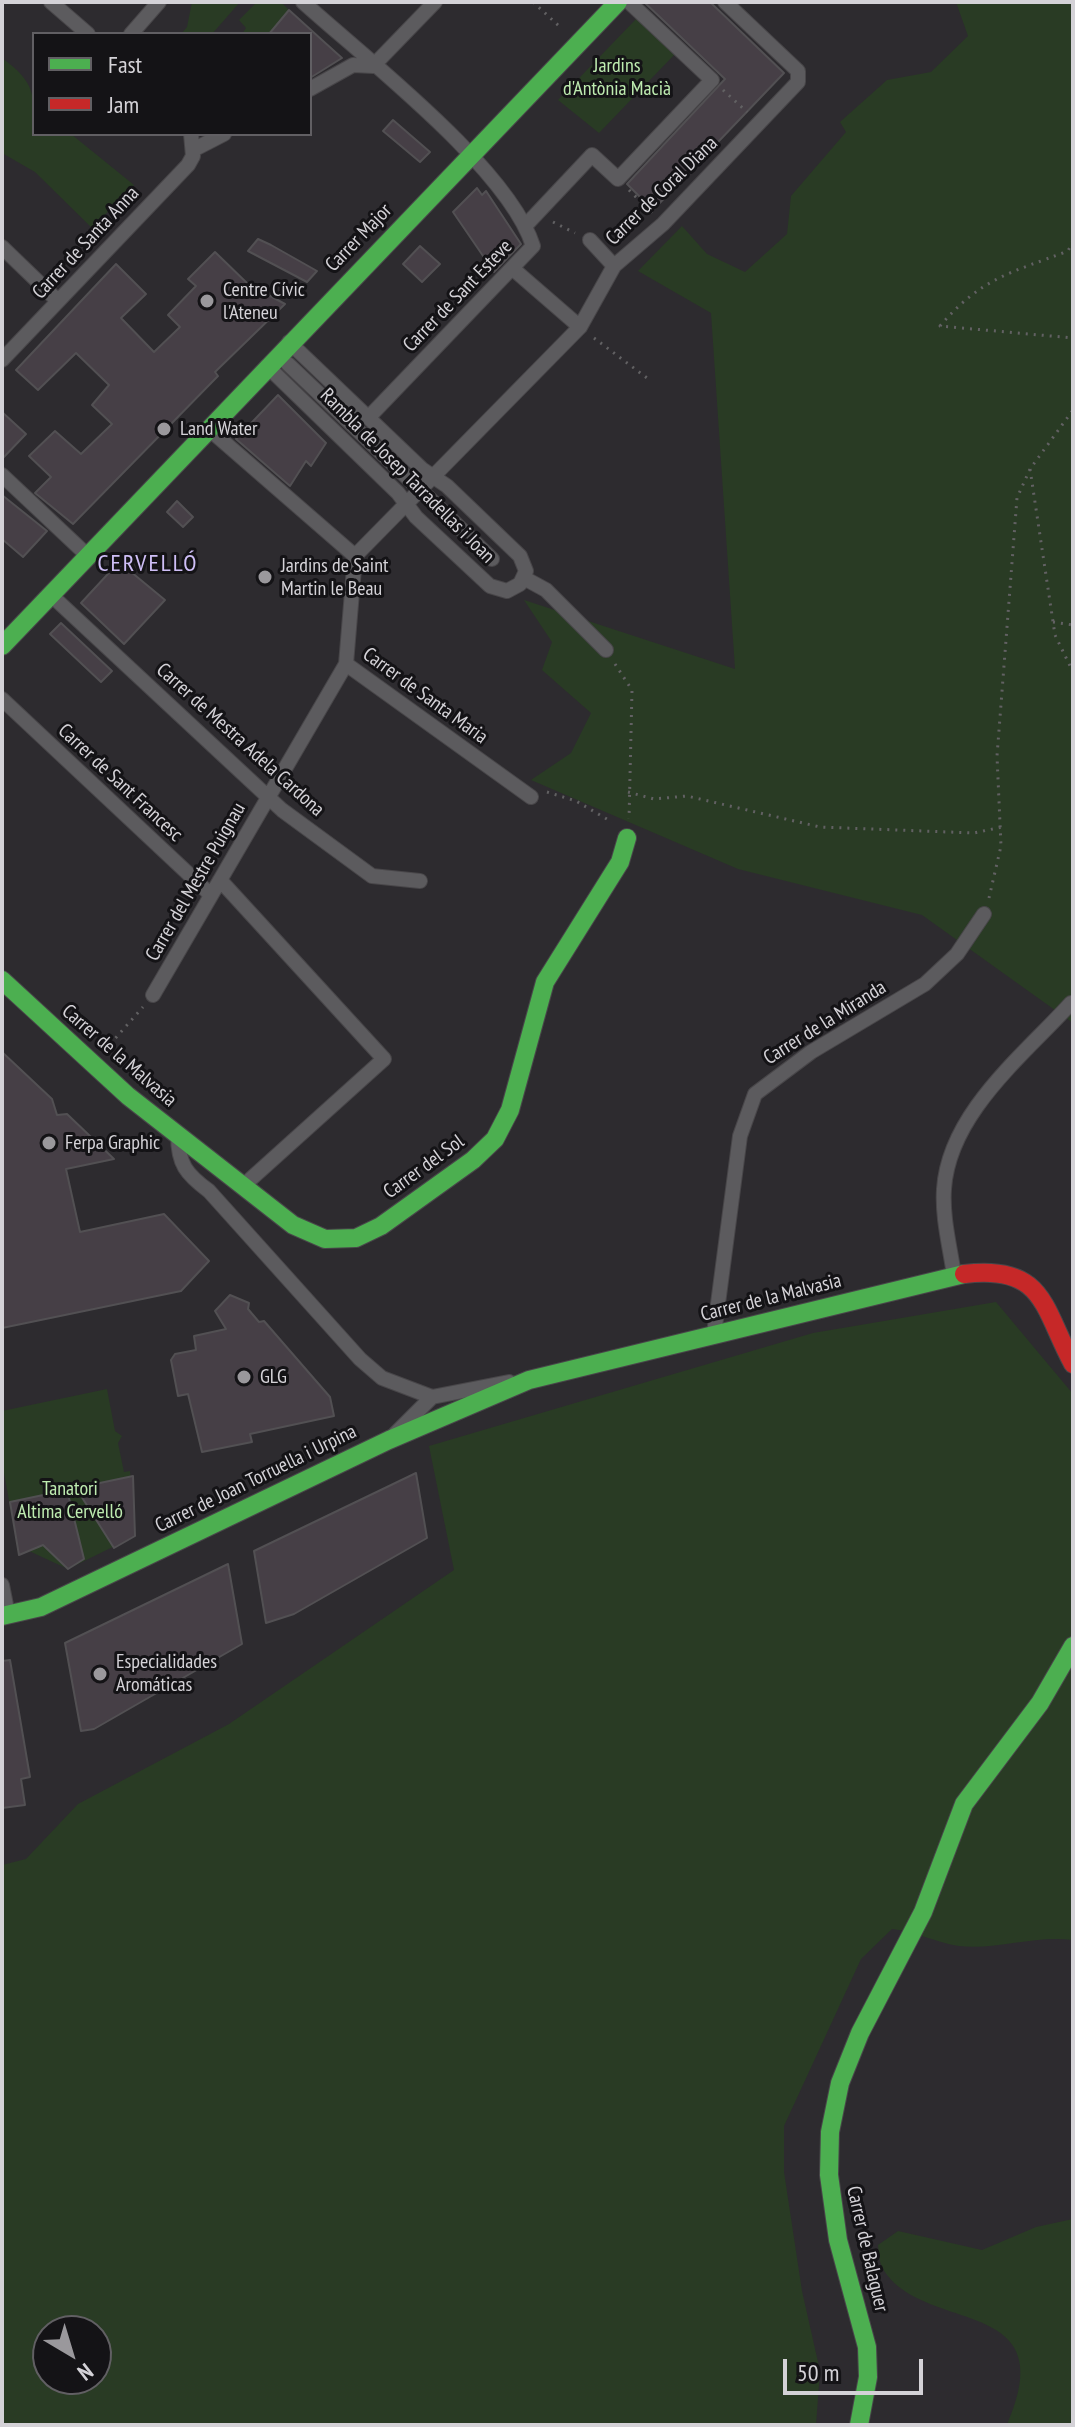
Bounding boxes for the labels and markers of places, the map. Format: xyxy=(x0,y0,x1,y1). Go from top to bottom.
place label: Centre Cívic l'Ateneu xyxy=(223,278,305,325)
marker: Centre Cívic l'Ateneu xyxy=(198,292,216,310)
place label: Land Water xyxy=(180,417,258,441)
marker: Land Water xyxy=(155,420,173,438)
place label: Jardins de Saint Martin le Beau xyxy=(281,554,388,601)
marker: Jardins de Saint Martin le Beau xyxy=(256,568,274,586)
place label: Ferpa Graphic xyxy=(65,1131,160,1155)
marker: Ferpa Graphic xyxy=(40,1134,58,1152)
place label: GLG xyxy=(260,1365,287,1389)
marker: GLG xyxy=(235,1368,253,1386)
place label: Especialidades Aromáticas xyxy=(116,1650,217,1697)
marker: Especialidades Aromáticas xyxy=(91,1665,109,1683)

